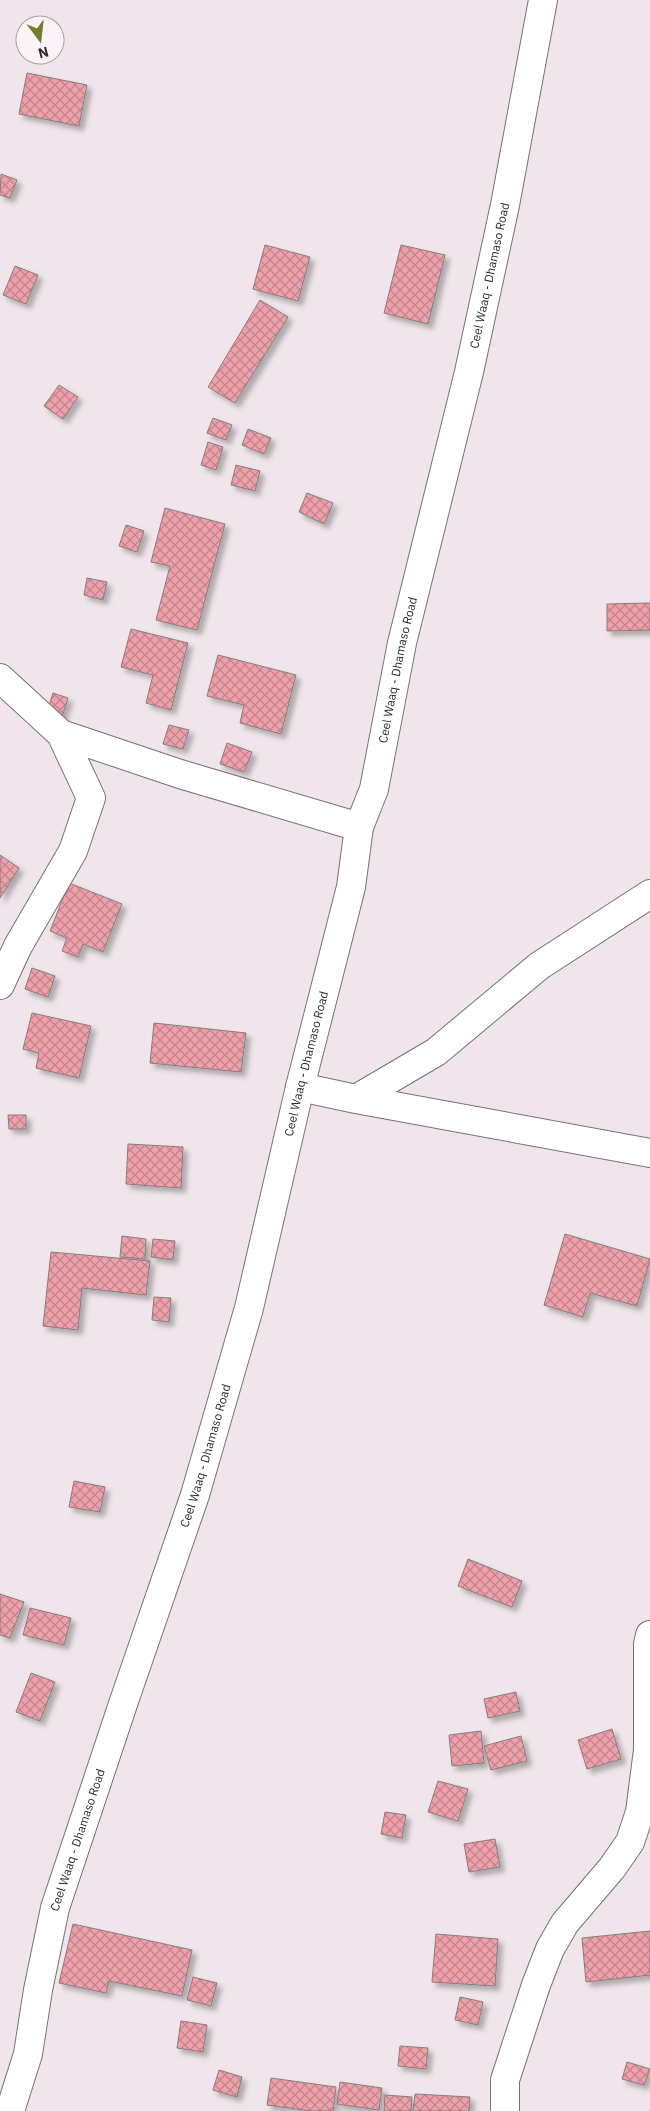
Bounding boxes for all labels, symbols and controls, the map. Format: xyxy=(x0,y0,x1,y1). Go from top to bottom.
north arrow xyxy=(15,15,65,65)
text: N xyxy=(36,43,51,63)
street label: Ceel Waaq - Dhamaso Road xyxy=(466,201,512,350)
street label: Ceel Waaq - Dhamaso Road xyxy=(375,595,420,744)
street label: Ceel Waaq - Dhamaso Road xyxy=(281,989,331,1138)
street label: Ceel Waaq - Dhamaso Road xyxy=(176,1382,234,1529)
street label: Ceel Waaq - Dhamaso Road xyxy=(47,1767,108,1913)

